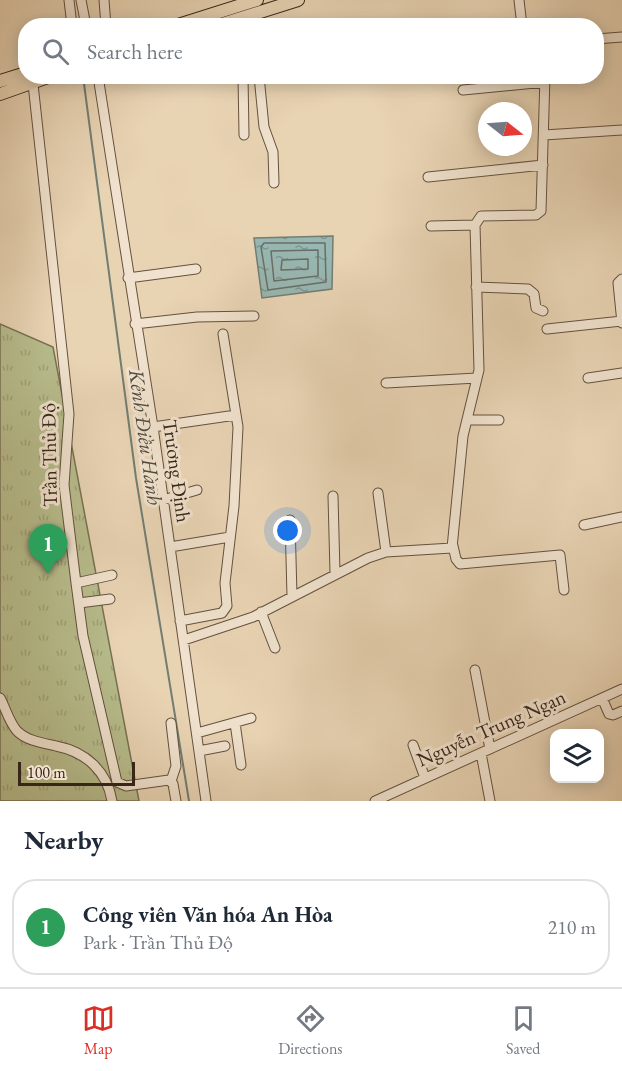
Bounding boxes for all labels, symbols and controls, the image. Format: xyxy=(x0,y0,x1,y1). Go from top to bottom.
search box xyxy=(18,18,604,84)
icon: search xyxy=(39,35,72,68)
text: Search here xyxy=(87,37,182,66)
north arrow xyxy=(478,102,532,156)
water label: Kênh Điều Hành xyxy=(123,366,169,507)
street label: Trần Thủ Độ xyxy=(35,403,63,507)
street label: Trương Định xyxy=(157,418,197,524)
your location xyxy=(273,516,302,545)
pin: 1 xyxy=(28,524,68,574)
street label: Nguyễn Trung Ngạn xyxy=(412,683,570,773)
map controls xyxy=(550,729,604,783)
button: layers xyxy=(550,729,604,783)
scale bar xyxy=(18,759,135,786)
text: 100 m xyxy=(27,762,66,783)
text: Nearby xyxy=(24,823,104,857)
text: Công viên Văn hóa An Hòa xyxy=(83,900,333,929)
text: 1 xyxy=(40,914,51,940)
text: 210 m xyxy=(548,914,596,940)
text: Park · Trần Thủ Độ xyxy=(83,929,233,955)
tab: Map xyxy=(82,1002,115,1059)
tab: Directions xyxy=(278,1002,343,1059)
tab: Saved xyxy=(506,1002,540,1059)

